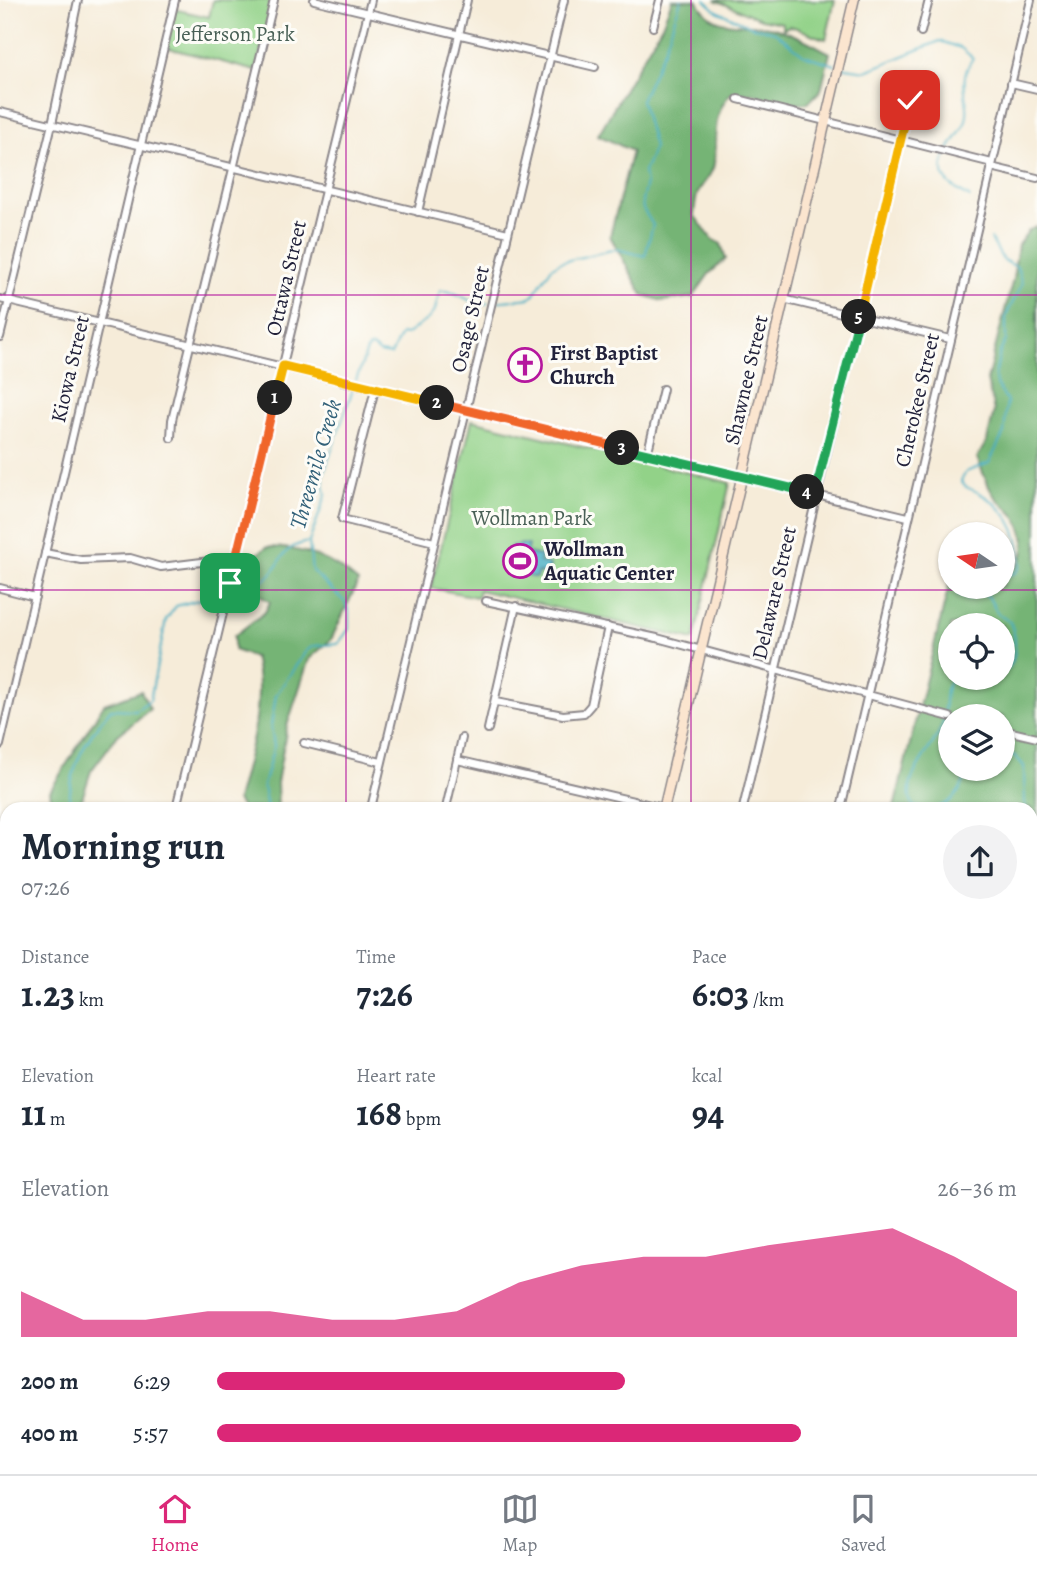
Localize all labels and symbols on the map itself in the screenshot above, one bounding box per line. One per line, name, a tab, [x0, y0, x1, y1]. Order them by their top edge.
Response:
park label: Jefferson Park	[175, 20, 295, 48]
pin	[880, 70, 940, 130]
street label: Ottawa Street	[259, 217, 313, 339]
street label: Osage Street	[444, 263, 496, 375]
pin: 5	[842, 300, 876, 334]
street label: Shawnee Street	[717, 312, 775, 448]
street label: Kiowa Street	[44, 313, 96, 425]
street label: Cherokee Street	[888, 330, 946, 470]
place label: First Baptist Church	[550, 339, 658, 391]
church icon: First Baptist Church	[506, 346, 544, 384]
pin: 1	[258, 380, 292, 416]
pin: 2	[420, 386, 454, 420]
water label: Threemile Creek	[282, 396, 349, 533]
pin: 3	[604, 430, 640, 466]
pin: 4	[790, 475, 824, 510]
park label: Wollman Park	[470, 504, 593, 532]
north arrow	[938, 522, 1015, 598]
street label: Delaware Street	[745, 524, 803, 662]
place label: Wollman Aquatic Center	[543, 535, 675, 587]
sports icon: Wollman Aquatic Center	[501, 542, 539, 580]
pin	[200, 553, 260, 613]

